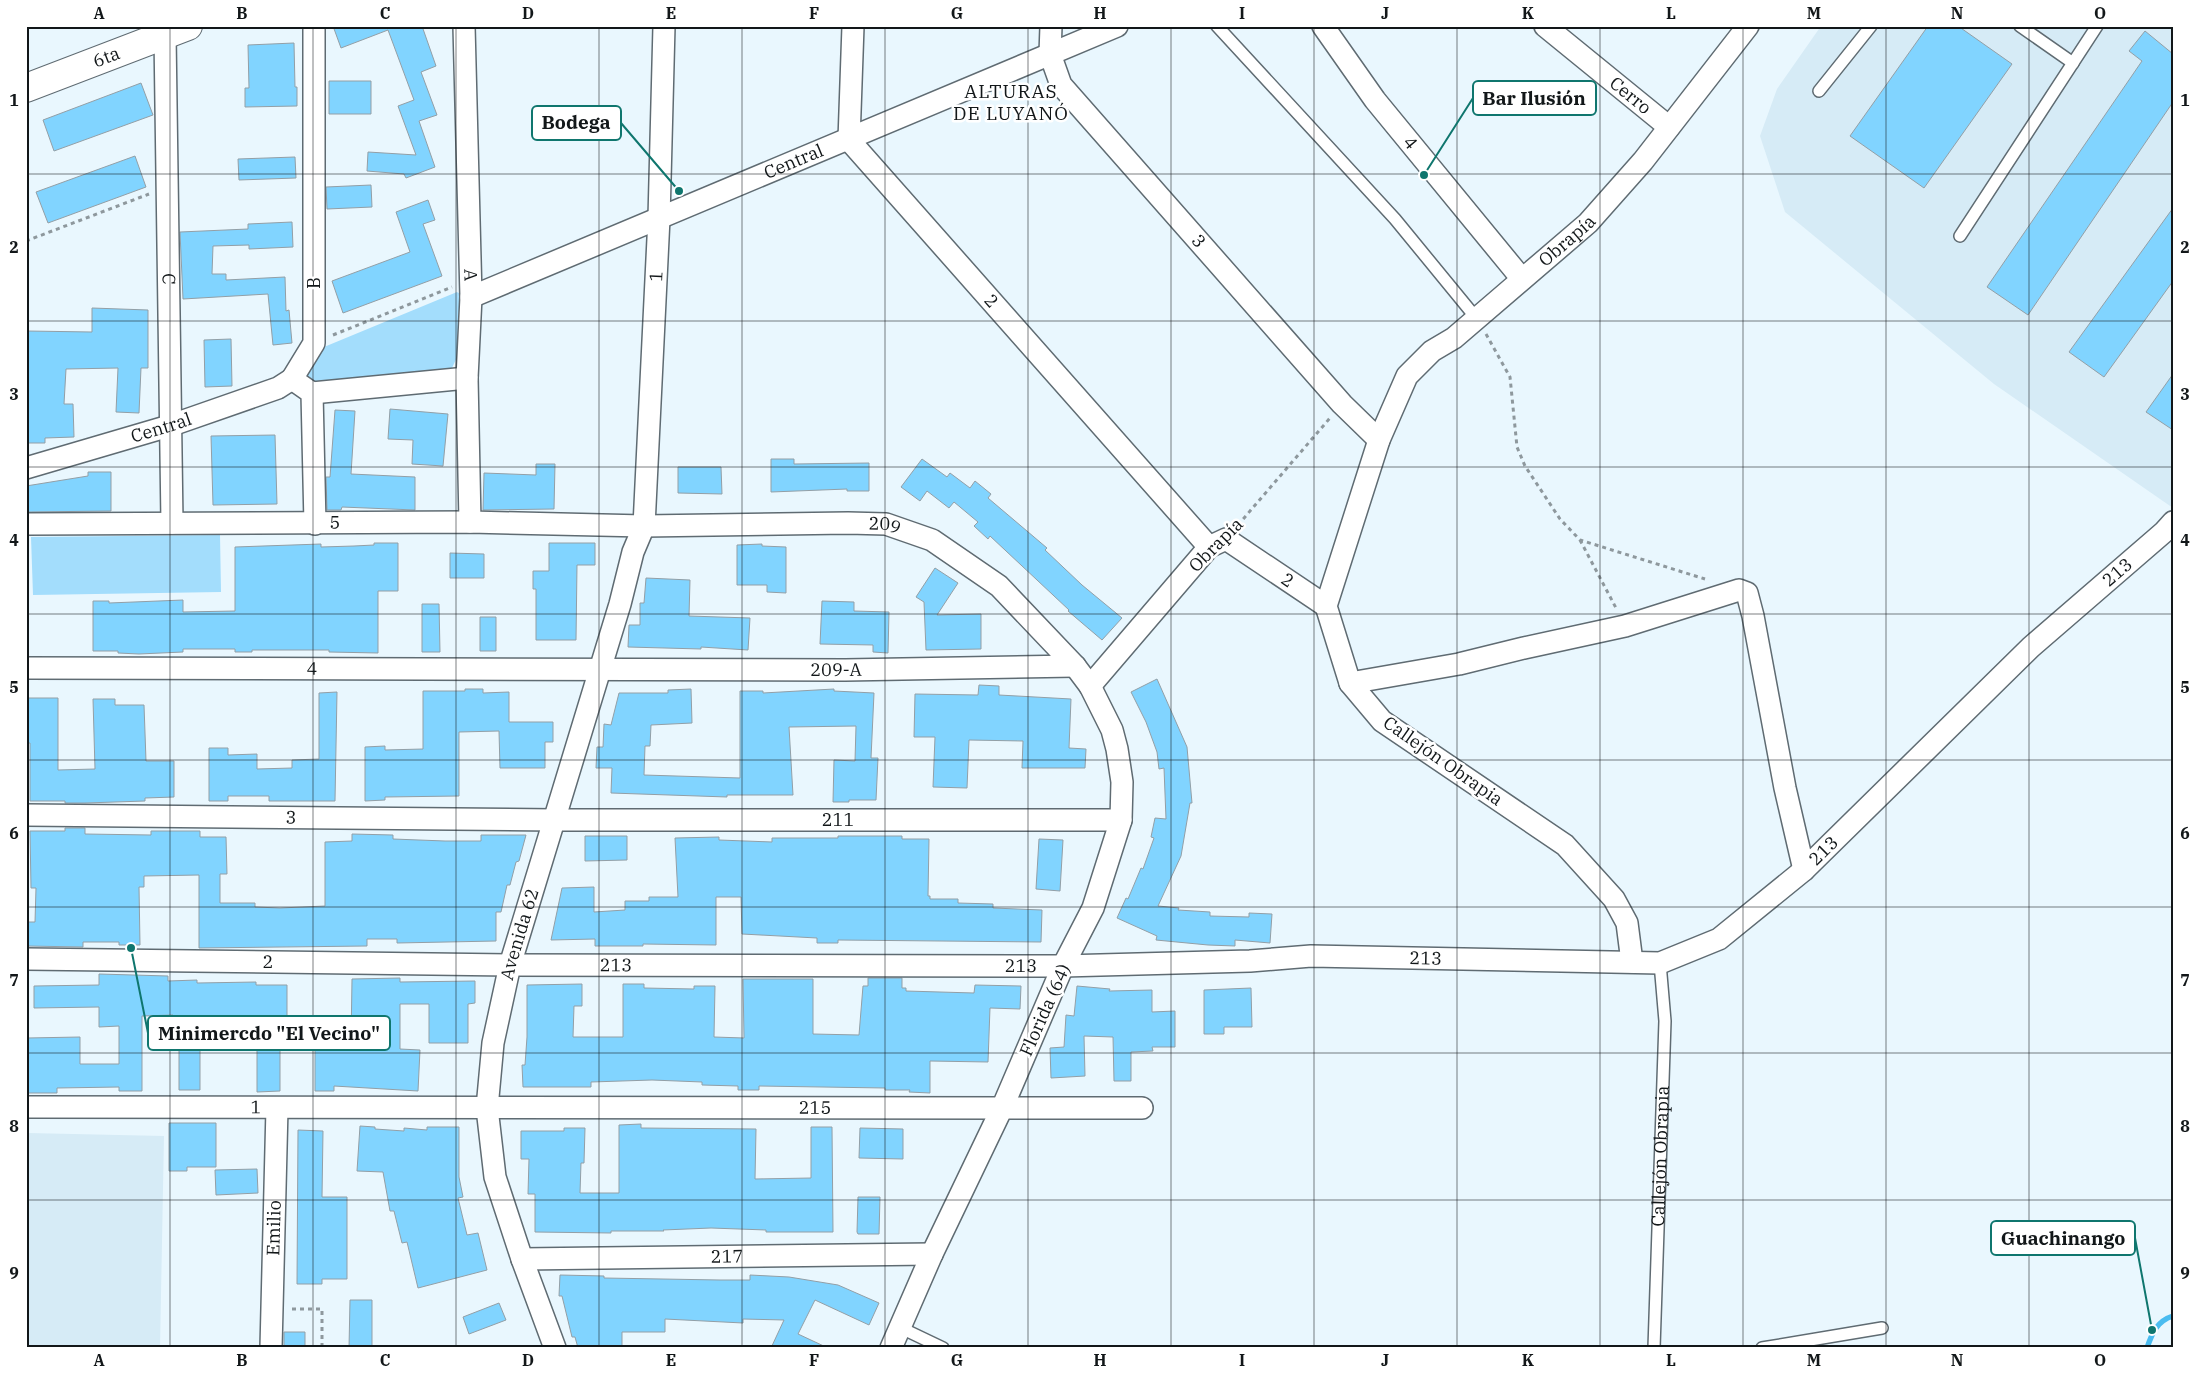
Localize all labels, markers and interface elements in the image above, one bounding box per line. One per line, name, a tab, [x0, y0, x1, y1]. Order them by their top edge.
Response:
text: A	[93, 3, 105, 23]
text: B	[236, 3, 248, 23]
text: C	[380, 3, 390, 23]
text: D	[522, 3, 534, 23]
text: E	[666, 3, 676, 23]
text: F	[809, 3, 819, 23]
text: G	[951, 3, 963, 23]
text: H	[1094, 3, 1107, 23]
text: I	[1239, 3, 1245, 23]
text: J	[1381, 3, 1389, 23]
text: K	[1522, 3, 1535, 23]
text: L	[1666, 3, 1676, 23]
text: M	[1807, 3, 1821, 23]
text: N	[1951, 3, 1963, 23]
text: O	[2094, 3, 2106, 23]
street label: 6ta	[89, 41, 123, 72]
street label: Cerro	[1605, 71, 1656, 119]
district label: ALTURAS DE LUYANÓ	[953, 79, 1069, 125]
callout: Bar Ilusión	[1473, 81, 1596, 115]
text: Bar Ilusión	[1482, 86, 1586, 110]
text: 1	[9, 90, 19, 110]
text: 1	[2180, 90, 2190, 110]
callout: Bodega	[532, 106, 621, 140]
text: Bodega	[541, 110, 611, 134]
street label: 4	[1398, 131, 1423, 154]
street label: Central	[760, 138, 827, 184]
street label: Obrapía	[1533, 210, 1601, 271]
street label: 3	[1187, 229, 1211, 252]
text: 2	[9, 237, 19, 257]
text: 2	[2180, 237, 2190, 257]
street label: A	[459, 268, 483, 282]
street label: 1	[644, 270, 667, 282]
street label: C	[157, 273, 181, 285]
street label: B	[302, 277, 325, 289]
street label: 2	[980, 289, 1004, 312]
text: 3	[9, 384, 19, 404]
text: 3	[2180, 384, 2190, 404]
street label: Central	[128, 407, 194, 448]
street label: 5	[330, 511, 340, 534]
street label: 209	[868, 512, 904, 539]
street label: Obrapía	[1183, 512, 1248, 577]
text: 4	[9, 530, 19, 550]
text: 4	[2180, 530, 2190, 550]
street label: 213	[2097, 553, 2137, 591]
street label: 2	[1277, 567, 1299, 592]
street label: 4	[307, 657, 317, 680]
street label: 209-A	[810, 658, 863, 681]
text: 5	[9, 677, 19, 697]
text: 5	[2180, 677, 2190, 697]
street label: Callejón Obrapia	[1379, 711, 1508, 811]
street label: 3	[285, 805, 297, 829]
street label: 211	[822, 808, 854, 831]
text: 6	[9, 823, 19, 843]
text: 6	[2180, 823, 2190, 843]
street label: 213	[1804, 831, 1843, 870]
street label: Avenida 62	[495, 885, 544, 982]
street label: 213	[1409, 946, 1442, 970]
street label: 2	[262, 950, 274, 973]
street label: 213	[600, 953, 632, 976]
street label: 213	[1005, 954, 1037, 977]
street label: Florida (64)	[1014, 960, 1075, 1060]
text: 7	[9, 970, 19, 990]
text: 7	[2180, 970, 2190, 990]
callout: Minimercdo "El Vecino"	[148, 1016, 390, 1050]
text: Minimercdo "El Vecino"	[158, 1021, 380, 1045]
street label: Callejón Obrapia	[1646, 1085, 1674, 1227]
street label: 1	[251, 1095, 261, 1118]
street label: 215	[799, 1096, 831, 1119]
text: 8	[9, 1116, 19, 1136]
text: 8	[2180, 1116, 2190, 1136]
street label: Emilio	[261, 1200, 286, 1256]
callout: Guachinango	[1991, 1221, 2135, 1255]
text: Guachinango	[2001, 1226, 2125, 1250]
street label: 217	[711, 1244, 743, 1268]
text: 9	[9, 1263, 19, 1283]
text: 9	[2180, 1263, 2190, 1283]
text: A	[93, 1350, 105, 1370]
text: B	[236, 1350, 248, 1370]
text: C	[380, 1350, 390, 1370]
text: D	[522, 1350, 534, 1370]
text: E	[666, 1350, 676, 1370]
text: F	[809, 1350, 819, 1370]
text: G	[951, 1350, 963, 1370]
text: H	[1094, 1350, 1107, 1370]
text: I	[1239, 1350, 1245, 1370]
text: J	[1381, 1350, 1389, 1370]
text: K	[1522, 1350, 1535, 1370]
text: L	[1666, 1350, 1676, 1370]
text: M	[1807, 1350, 1821, 1370]
text: N	[1951, 1350, 1963, 1370]
text: O	[2094, 1350, 2106, 1370]

